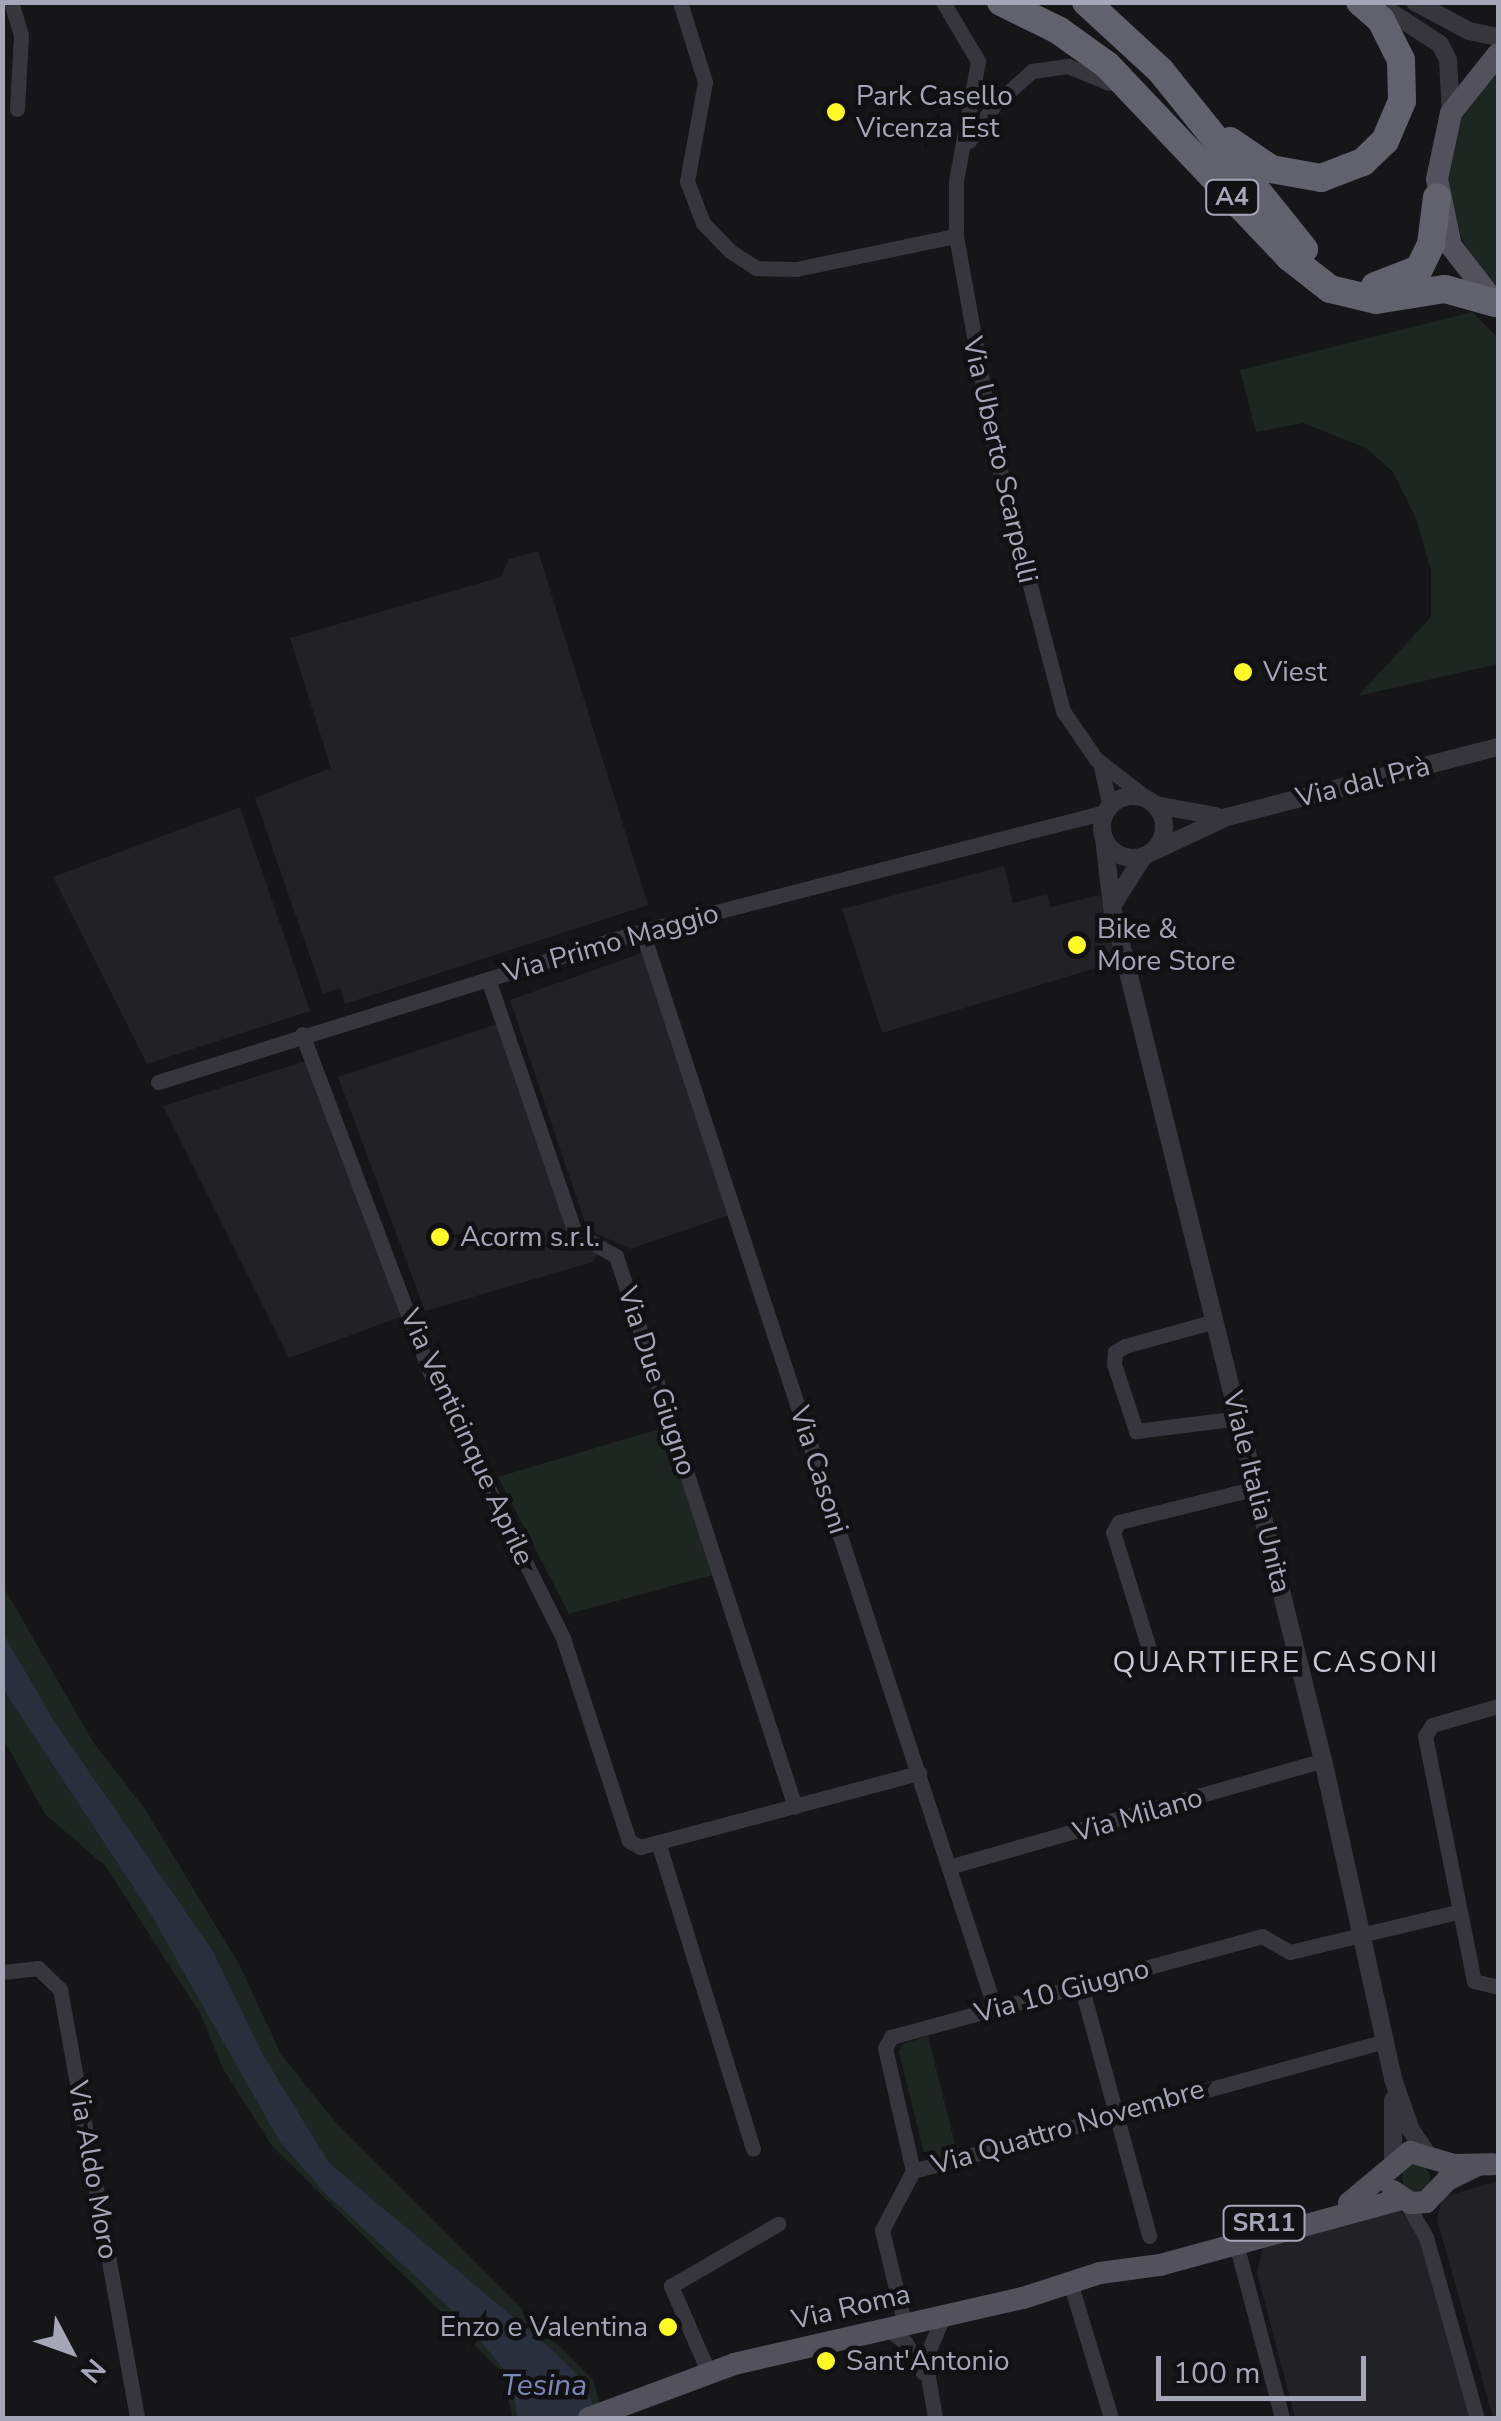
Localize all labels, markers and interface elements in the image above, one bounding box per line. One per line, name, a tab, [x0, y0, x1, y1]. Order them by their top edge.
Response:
place label: Park Casello Vicenza Est	[856, 79, 1013, 145]
marker: Park Casello Vicenza Est	[825, 101, 847, 123]
road number: A4	[1204, 177, 1260, 217]
street label: Via Uberto Scarpelli	[955, 334, 1045, 586]
place label: Viest	[1263, 655, 1327, 689]
marker: Viest	[1232, 661, 1254, 683]
street label: Via dal Prà	[1293, 749, 1433, 815]
street label: Via Primo Maggio	[500, 896, 722, 990]
place label: Bike & More Store	[1097, 912, 1236, 978]
marker: Bike & More Store	[1066, 934, 1088, 956]
place label: Acorm s.r.l.	[460, 1220, 600, 1254]
marker: Acorm s.r.l.	[429, 1226, 451, 1248]
street label: Via Due Giugno	[611, 1282, 703, 1480]
street label: Via Venticinque Aprile	[393, 1304, 541, 1570]
street label: Viale Italia Unita	[1216, 1388, 1298, 1596]
street label: Via Casoni	[783, 1402, 855, 1538]
district label: QUARTIERE CASONI	[1112, 1645, 1440, 1681]
street label: Via Milano	[1070, 1781, 1206, 1849]
street label: Via 10 Giugno	[971, 1952, 1153, 2030]
street label: Via Quattro Novembre	[928, 2072, 1208, 2182]
street label: Via Aldo Moro	[61, 2078, 125, 2262]
road number: SR11	[1222, 2203, 1306, 2243]
street label: Via Roma	[788, 2277, 914, 2337]
north arrow	[20, 2301, 120, 2401]
place label: Enzo e Valentina	[440, 2310, 648, 2344]
marker: Enzo e Valentina	[657, 2316, 679, 2338]
scale bar	[1161, 2336, 1371, 2398]
place label: Sant'Antonio	[846, 2344, 1009, 2378]
text: N	[71, 2350, 114, 2391]
marker: Sant'Antonio	[815, 2350, 837, 2372]
text: 100 m	[1173, 2353, 1260, 2394]
water label: Tesina	[501, 2368, 587, 2404]

